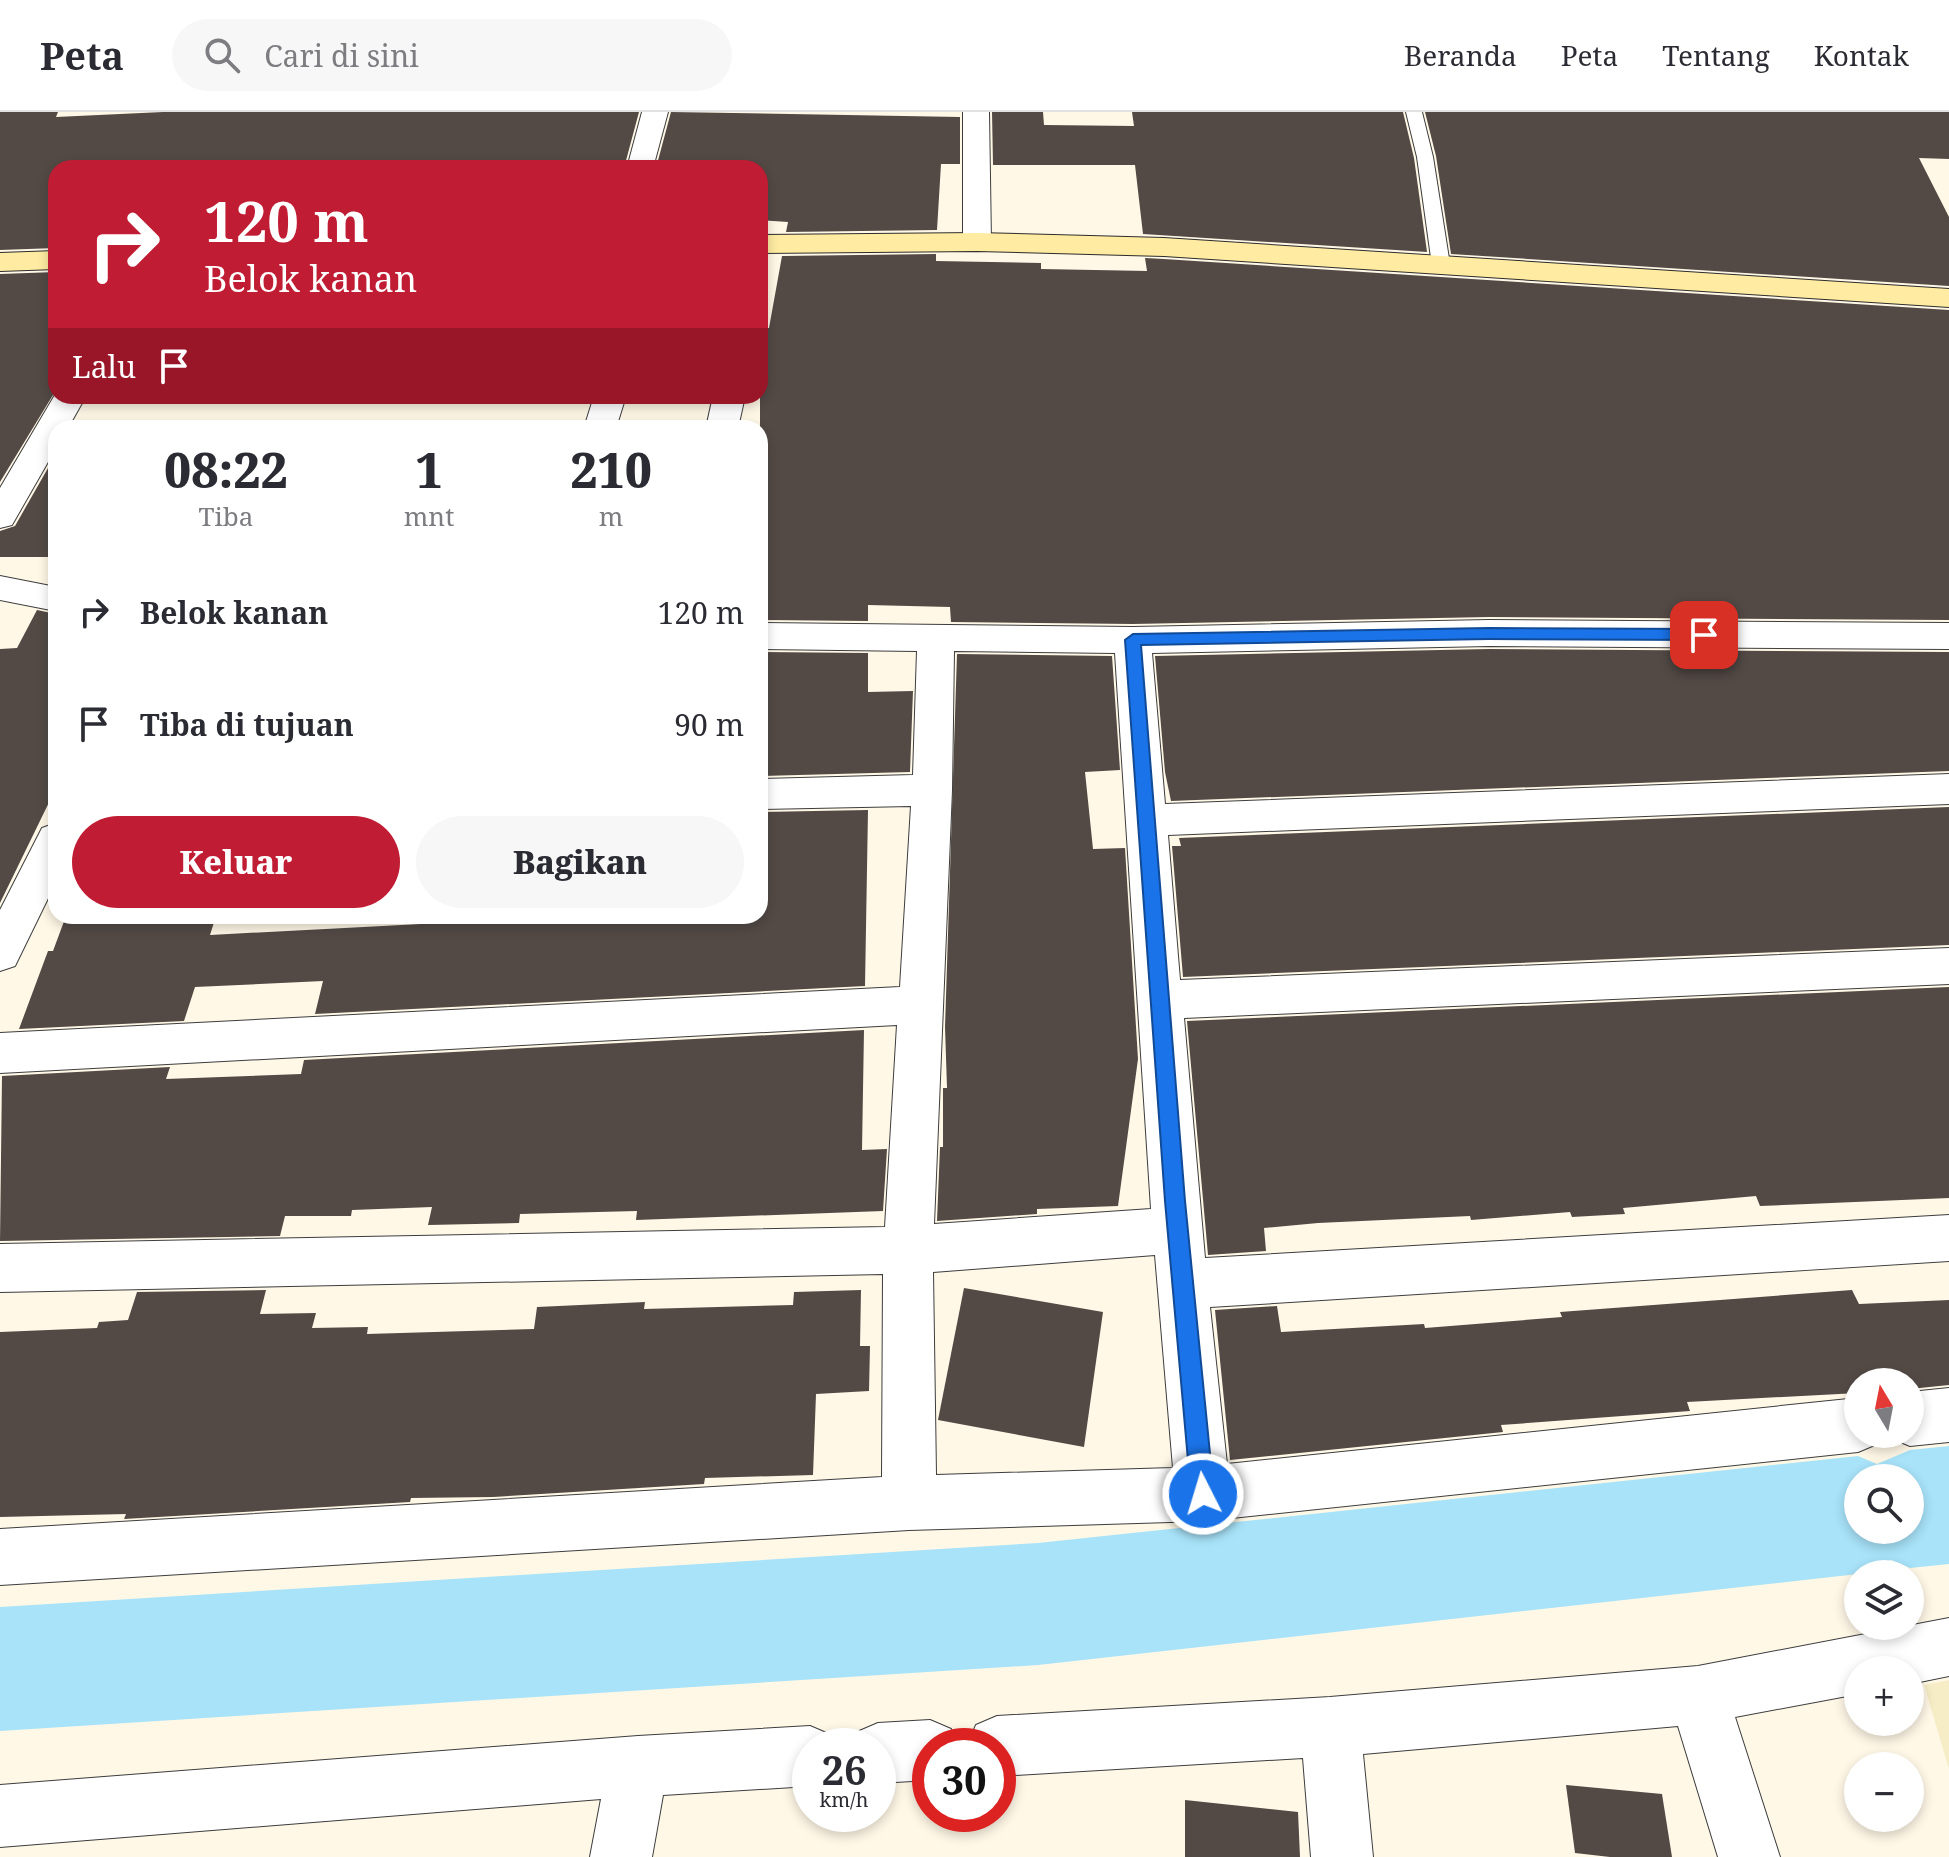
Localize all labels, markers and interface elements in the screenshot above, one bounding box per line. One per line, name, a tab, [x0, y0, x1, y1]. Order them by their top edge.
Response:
search box	[172, 19, 732, 91]
text: Peta	[40, 29, 124, 81]
icon: search	[200, 33, 244, 77]
text: Cari di sini	[264, 35, 419, 76]
text: Beranda	[1404, 36, 1517, 74]
text: Peta	[1561, 36, 1618, 74]
text: Tentang	[1662, 36, 1770, 74]
text: Kontak	[1814, 36, 1909, 74]
text: 120 m	[204, 182, 369, 258]
icon: right	[72, 192, 176, 296]
text: Belok kanan	[204, 254, 417, 303]
icon: arrive	[152, 344, 196, 388]
text: Lalu	[72, 346, 136, 387]
text: 08:22	[164, 437, 288, 502]
text: 1	[415, 437, 443, 502]
text: 210	[570, 437, 652, 502]
text: Tiba	[198, 498, 253, 534]
text: mnt	[404, 498, 454, 534]
text: m	[599, 498, 623, 534]
icon: right	[72, 590, 116, 634]
text: Belok kanan	[140, 592, 328, 633]
text: 120 m	[658, 592, 744, 633]
pin	[1670, 601, 1738, 669]
icon: arrive	[1682, 613, 1726, 657]
icon: arrive	[72, 702, 116, 746]
text: Tiba di tujuan	[140, 704, 354, 745]
text: 90 m	[674, 704, 744, 745]
button: Keluar	[72, 816, 400, 908]
button: Bagikan	[416, 816, 744, 908]
north arrow	[1844, 1368, 1924, 1448]
map controls	[1844, 1368, 1924, 1832]
position arrow	[1161, 1452, 1245, 1536]
button: search	[1844, 1464, 1924, 1544]
button: layers	[1844, 1560, 1924, 1640]
button: +	[1844, 1656, 1924, 1736]
speed limit sign: 30	[912, 1728, 1016, 1832]
text: 26	[821, 1742, 867, 1797]
button: −	[1844, 1752, 1924, 1832]
text: km/h	[819, 1786, 869, 1813]

